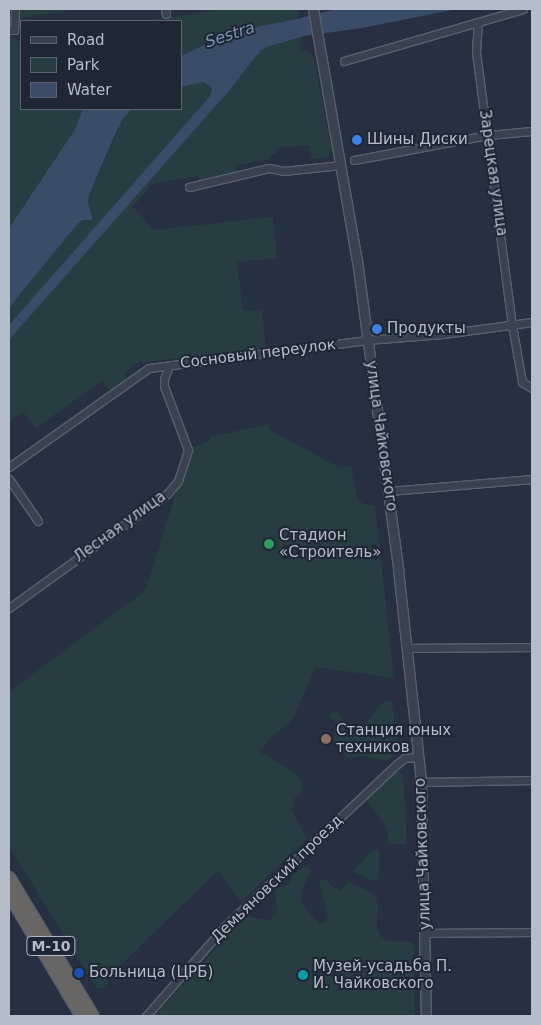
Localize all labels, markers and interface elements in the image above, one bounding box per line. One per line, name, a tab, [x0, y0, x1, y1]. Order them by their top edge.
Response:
water label: Sestra	[203, 18, 257, 52]
legend	[20, 20, 182, 110]
text: Road	[67, 31, 105, 49]
text: Park	[67, 56, 99, 74]
text: Water	[67, 81, 111, 99]
street label: Зарецкая улица	[475, 109, 511, 237]
place label: Шины Диски	[367, 131, 468, 149]
marker: Шины Диски	[351, 134, 363, 146]
place label: Продукты	[387, 320, 466, 338]
marker: Продукты	[371, 323, 383, 335]
street label: Сосновый переулок	[179, 336, 337, 372]
street label: улица Чайковского	[361, 359, 401, 513]
street label: Лесная улица	[71, 488, 169, 566]
place label: Стадион «Строитель»	[279, 526, 381, 561]
marker: Стадион «Строитель»	[263, 538, 275, 550]
place label: Станция юных техников	[336, 721, 451, 756]
marker: Станция юных техников	[320, 733, 332, 745]
street label: улица Чайковского	[411, 778, 435, 930]
street label: Демьяновский проезд	[208, 812, 346, 946]
road number: М-10	[26, 934, 76, 958]
place label: Музей-усадьба П. И. Чайковского	[313, 957, 452, 992]
place label: Больница (ЦРБ)	[89, 964, 213, 982]
marker: Больница (ЦРБ)	[73, 967, 85, 979]
marker: Музей-усадьба П. И. Чайковского	[297, 969, 309, 981]

